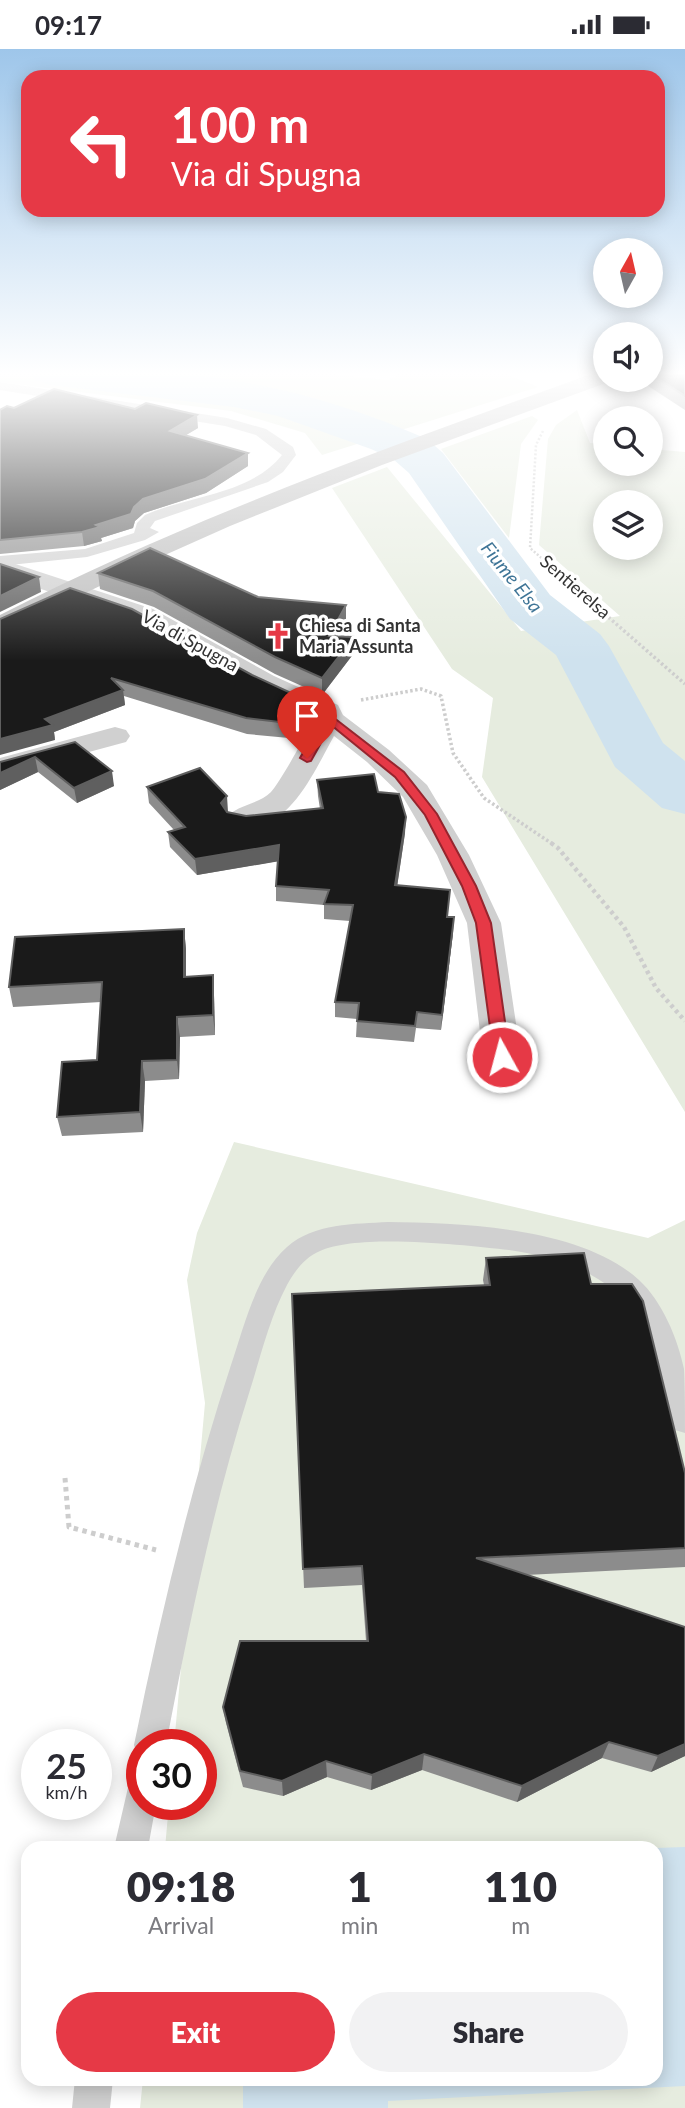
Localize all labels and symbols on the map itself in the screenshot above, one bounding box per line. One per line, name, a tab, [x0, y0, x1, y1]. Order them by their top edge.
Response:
north arrow	[593, 238, 663, 308]
water label: Fiume Elsa	[477, 537, 548, 617]
street label: Sentierelsa	[536, 550, 615, 623]
street label: Via di Spugna	[138, 605, 243, 676]
place label: Chiesa di Santa Maria Assunta	[299, 614, 421, 657]
church icon: Chiesa di Santa Maria Assunta	[263, 621, 293, 651]
pin	[277, 686, 337, 758]
position arrow	[465, 1020, 539, 1094]
speed limit sign: 30	[126, 1729, 217, 1820]

